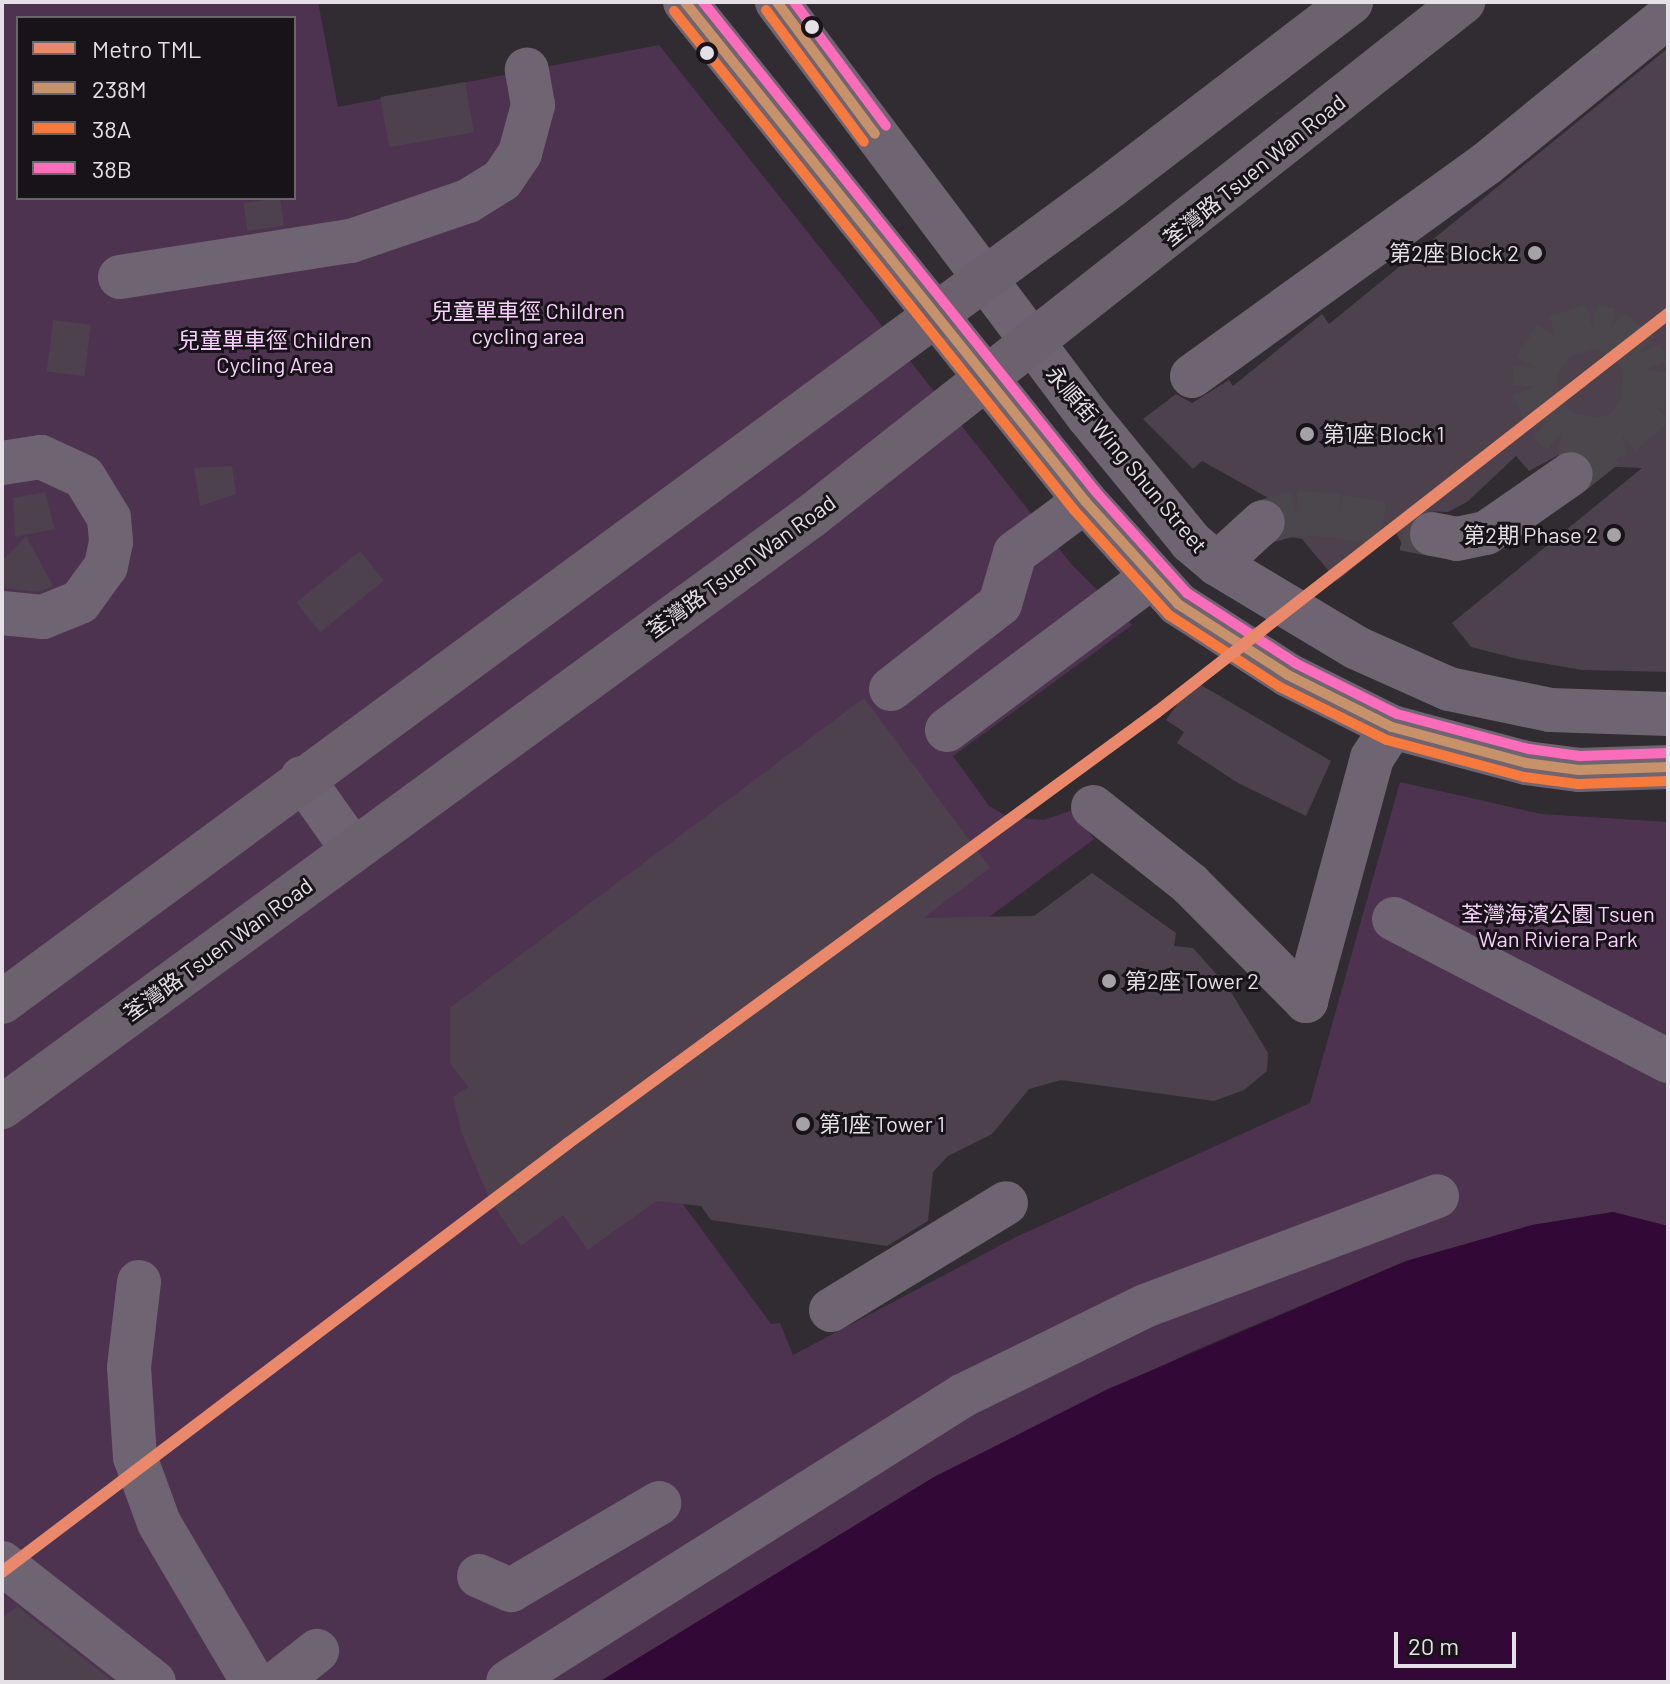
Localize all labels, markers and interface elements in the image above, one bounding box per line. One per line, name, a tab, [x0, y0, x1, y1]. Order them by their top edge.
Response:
legend	[16, 16, 296, 200]
unlabelled marker	[804, 19, 820, 35]
text: Metro TML	[92, 34, 201, 63]
unlabelled marker	[699, 45, 715, 61]
text: 238M	[92, 74, 147, 103]
street label: 荃灣路 Tsuen Wan Road	[1158, 88, 1350, 252]
text: 38A	[92, 114, 131, 143]
text: 38B	[92, 154, 132, 183]
place label: 第2座 Block 2	[1389, 240, 1519, 266]
marker: 第2座 Block 2	[1526, 244, 1544, 262]
park label: 兒童單車徑 Children cycling area	[431, 297, 625, 348]
park label: 兒童單車徑 Children Cycling Area	[178, 326, 372, 378]
street label: 永順街 Wing Shun Street	[1041, 360, 1213, 558]
place label: 第1座 Block 1	[1323, 421, 1445, 447]
marker: 第1座 Block 1	[1298, 425, 1316, 443]
street label: 荃灣路 Tsuen Wan Road	[642, 489, 840, 643]
place label: 第2期 Phase 2	[1463, 522, 1598, 548]
marker: 第2期 Phase 2	[1605, 526, 1623, 544]
street label: 荃灣路 Tsuen Wan Road	[119, 872, 317, 1026]
park label: 荃灣海濱公園 Tsuen Wan Riviera Park	[1461, 900, 1655, 952]
place label: 第2座 Tower 2	[1125, 968, 1259, 994]
marker: 第2座 Tower 2	[1100, 972, 1118, 990]
place label: 第1座 Tower 1	[819, 1111, 945, 1137]
marker: 第1座 Tower 1	[794, 1115, 812, 1133]
scale bar	[1398, 1616, 1520, 1666]
text: 20 m	[1408, 1631, 1459, 1660]

